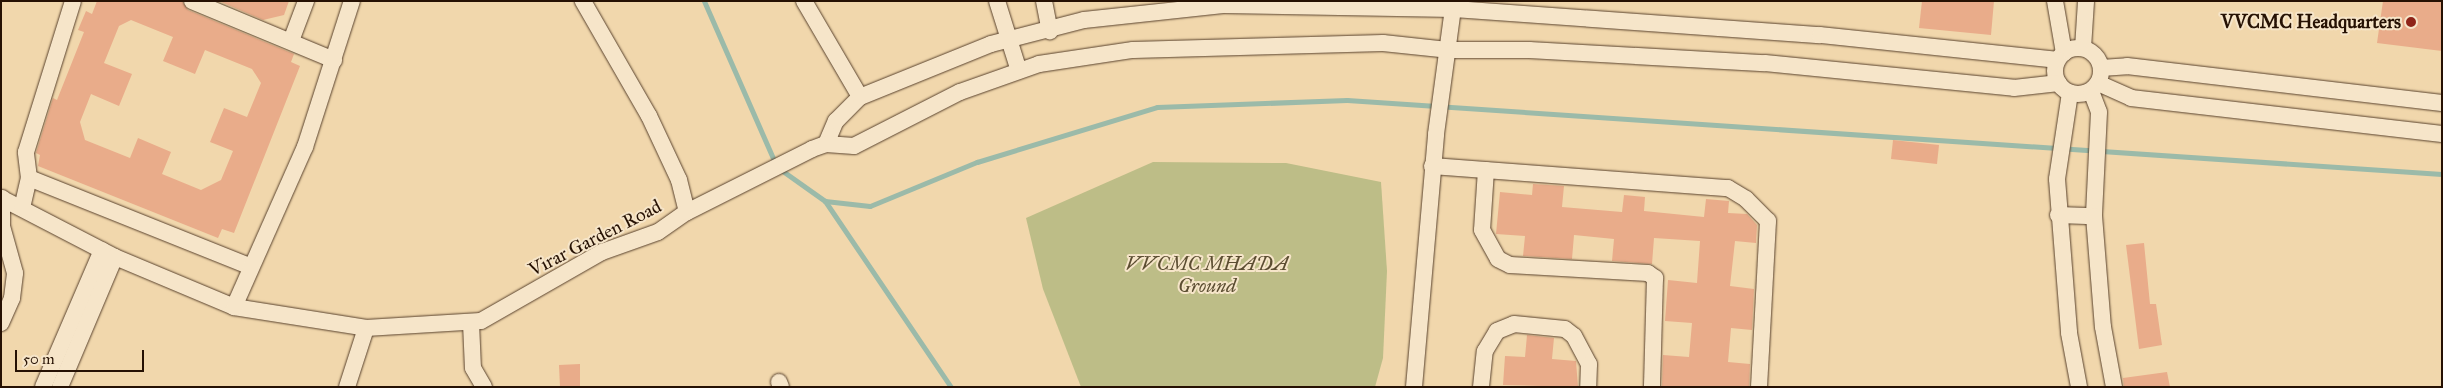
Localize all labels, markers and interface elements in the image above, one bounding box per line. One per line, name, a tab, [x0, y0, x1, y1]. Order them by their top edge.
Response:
place label: VVCMC Headquarters	[2221, 11, 2401, 33]
marker: VVCMC Headquarters	[2405, 16, 2417, 28]
street label: Virar Garden Road	[525, 195, 665, 281]
park label: VVCMC MHADA Ground	[1125, 253, 1289, 297]
scale bar	[18, 340, 146, 372]
text: 50 m	[23, 350, 55, 368]

